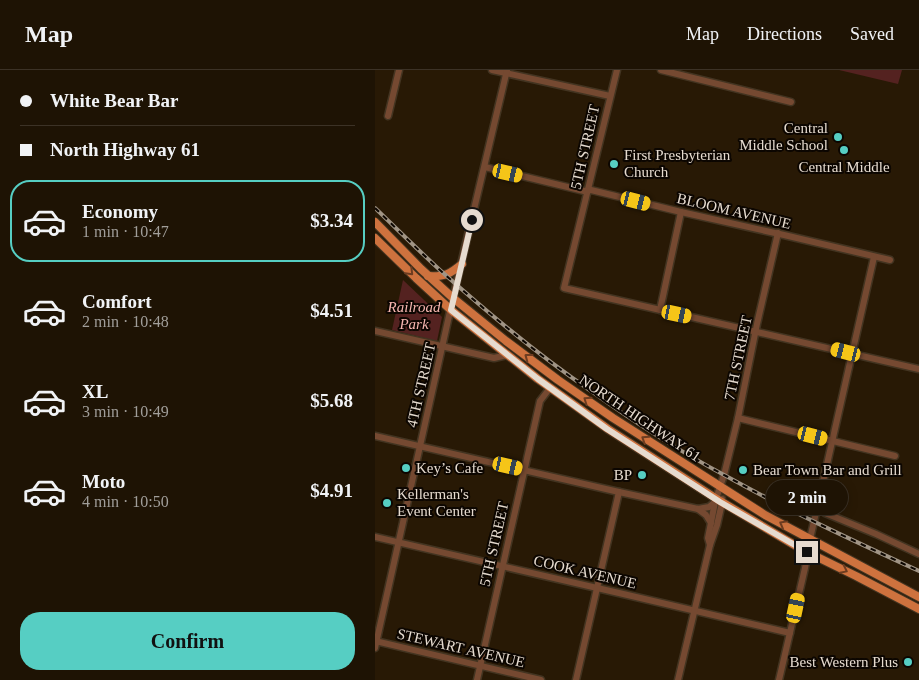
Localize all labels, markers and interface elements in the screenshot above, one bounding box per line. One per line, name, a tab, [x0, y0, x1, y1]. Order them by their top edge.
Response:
text: Map	[25, 21, 73, 47]
text: Map	[686, 24, 719, 44]
text: Directions	[747, 24, 822, 44]
text: Saved	[850, 24, 894, 44]
text: White Bear Bar	[50, 90, 178, 111]
street label: 5TH STREET	[568, 103, 602, 191]
place label: Central Middle School	[739, 120, 828, 153]
marker: Central Middle School	[832, 131, 844, 143]
text: North Highway 61	[50, 139, 200, 160]
marker: Central Middle	[838, 144, 850, 156]
place label: First Presbyterian Church	[624, 147, 731, 180]
marker: First Presbyterian Church	[608, 158, 620, 170]
place label: Central Middle	[798, 159, 890, 175]
car	[491, 162, 524, 184]
car	[619, 190, 652, 212]
street label: BLOOM AVENUE	[675, 190, 793, 232]
icon: car	[22, 199, 67, 244]
text: Economy	[82, 201, 158, 222]
route start	[461, 209, 483, 231]
text: $3.34	[310, 210, 353, 231]
text: 1 min · 10:47	[82, 223, 169, 240]
one-way arrow	[404, 266, 413, 275]
icon: car	[22, 289, 67, 334]
text: Comfort	[82, 291, 152, 312]
park label: Railroad Park	[387, 299, 441, 332]
text: $4.51	[310, 300, 353, 321]
car	[660, 304, 693, 324]
text: 2 min · 10:48	[82, 313, 169, 330]
street label: 7TH STREET	[721, 314, 755, 402]
street label: 4TH STREET	[404, 341, 438, 429]
car	[829, 341, 862, 363]
one-way arrow	[524, 354, 534, 363]
street label: NORTH HIGHWAY 61	[576, 371, 704, 465]
icon: car	[22, 379, 67, 424]
text: XL	[82, 381, 108, 402]
text: $5.68	[310, 390, 353, 411]
one-way arrow	[583, 397, 593, 406]
text: 3 min · 10:49	[82, 403, 169, 420]
car	[796, 425, 829, 447]
one-way arrow	[641, 436, 651, 445]
car	[491, 455, 524, 477]
place label: Key’s Cafe	[416, 460, 483, 476]
marker: Key’s Cafe	[400, 462, 412, 474]
place label: Bear Town Bar and Grill	[753, 462, 902, 478]
marker: Bear Town Bar and Grill	[737, 464, 749, 476]
place label: BP	[614, 467, 632, 483]
icon: car	[22, 469, 67, 514]
marker: BP	[636, 469, 648, 481]
text: Moto	[82, 471, 125, 492]
text: $4.91	[310, 480, 353, 501]
callout: 2 min	[766, 480, 848, 514]
place label: Kellerman's Event Center	[397, 486, 476, 519]
text: 2 min	[788, 489, 826, 506]
text: 4 min · 10:50	[82, 493, 169, 510]
marker: Kellerman's Event Center	[381, 497, 393, 509]
street label: 5TH STREET	[477, 500, 511, 588]
one-way arrow	[780, 521, 789, 531]
route end	[796, 541, 818, 563]
street label: COOK AVENUE	[532, 552, 638, 592]
one-way arrow	[839, 564, 848, 574]
car	[785, 592, 806, 624]
button: Confirm	[20, 612, 355, 670]
street label: STEWART AVENUE	[396, 626, 526, 670]
place label: Best Western Plus	[789, 654, 898, 670]
marker: Best Western Plus	[902, 656, 914, 668]

